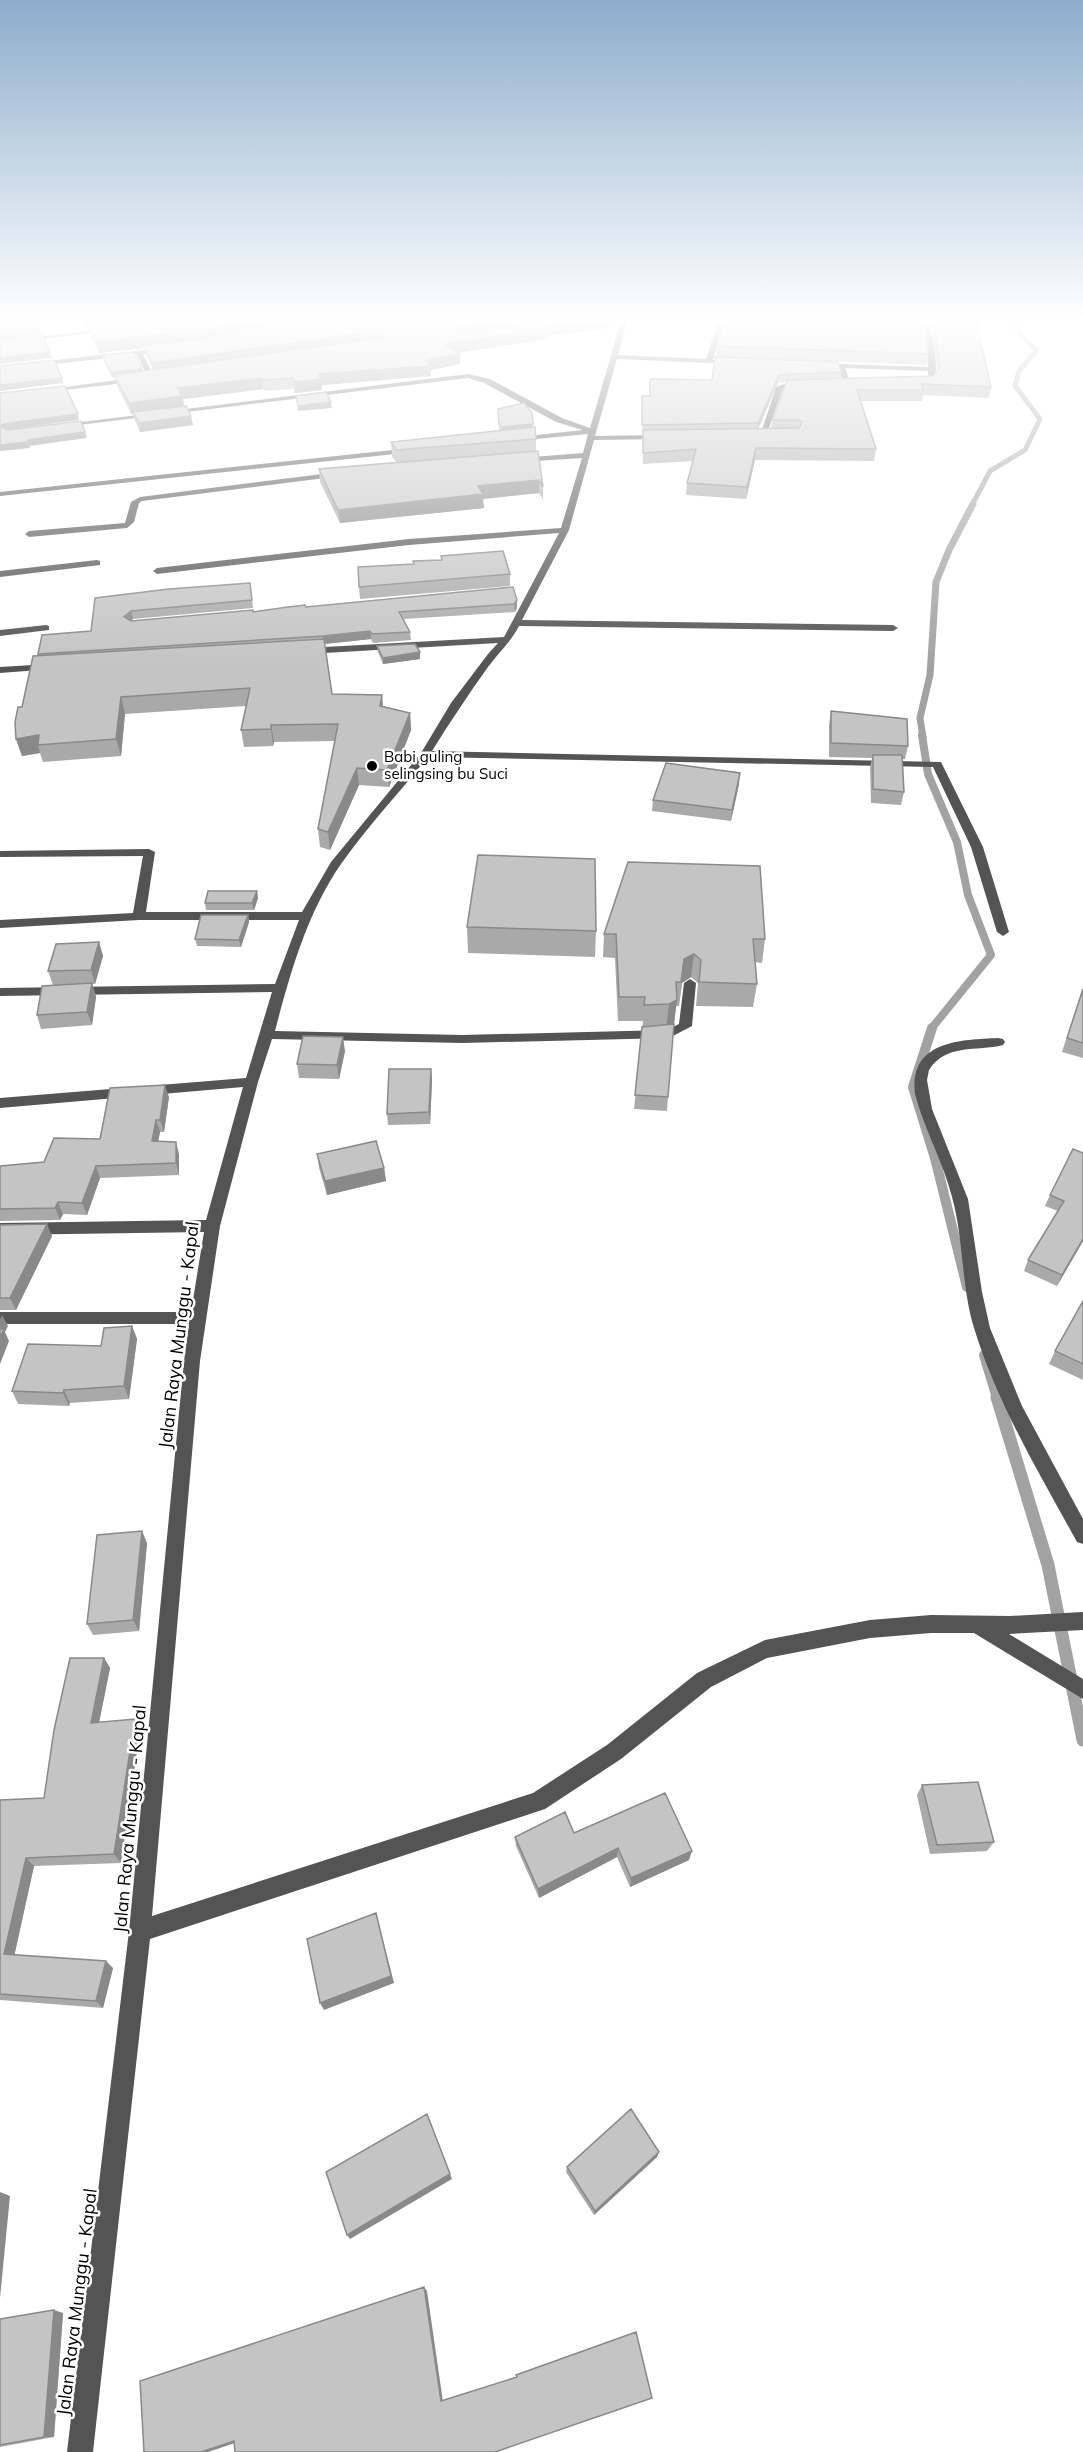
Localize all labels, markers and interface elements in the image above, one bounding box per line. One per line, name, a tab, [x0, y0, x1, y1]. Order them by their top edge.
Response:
place label: Babi guling selingsing bu Suci	[384, 747, 508, 783]
marker: Babi guling selingsing bu Suci	[365, 759, 379, 773]
street label: Jalan Raya Munggu - Kapal	[153, 1220, 204, 1450]
street label: Jalan Raya Munggu - Kapal	[108, 1704, 151, 1934]
street label: Jalan Raya Munggu - Kapal	[51, 2187, 102, 2417]

